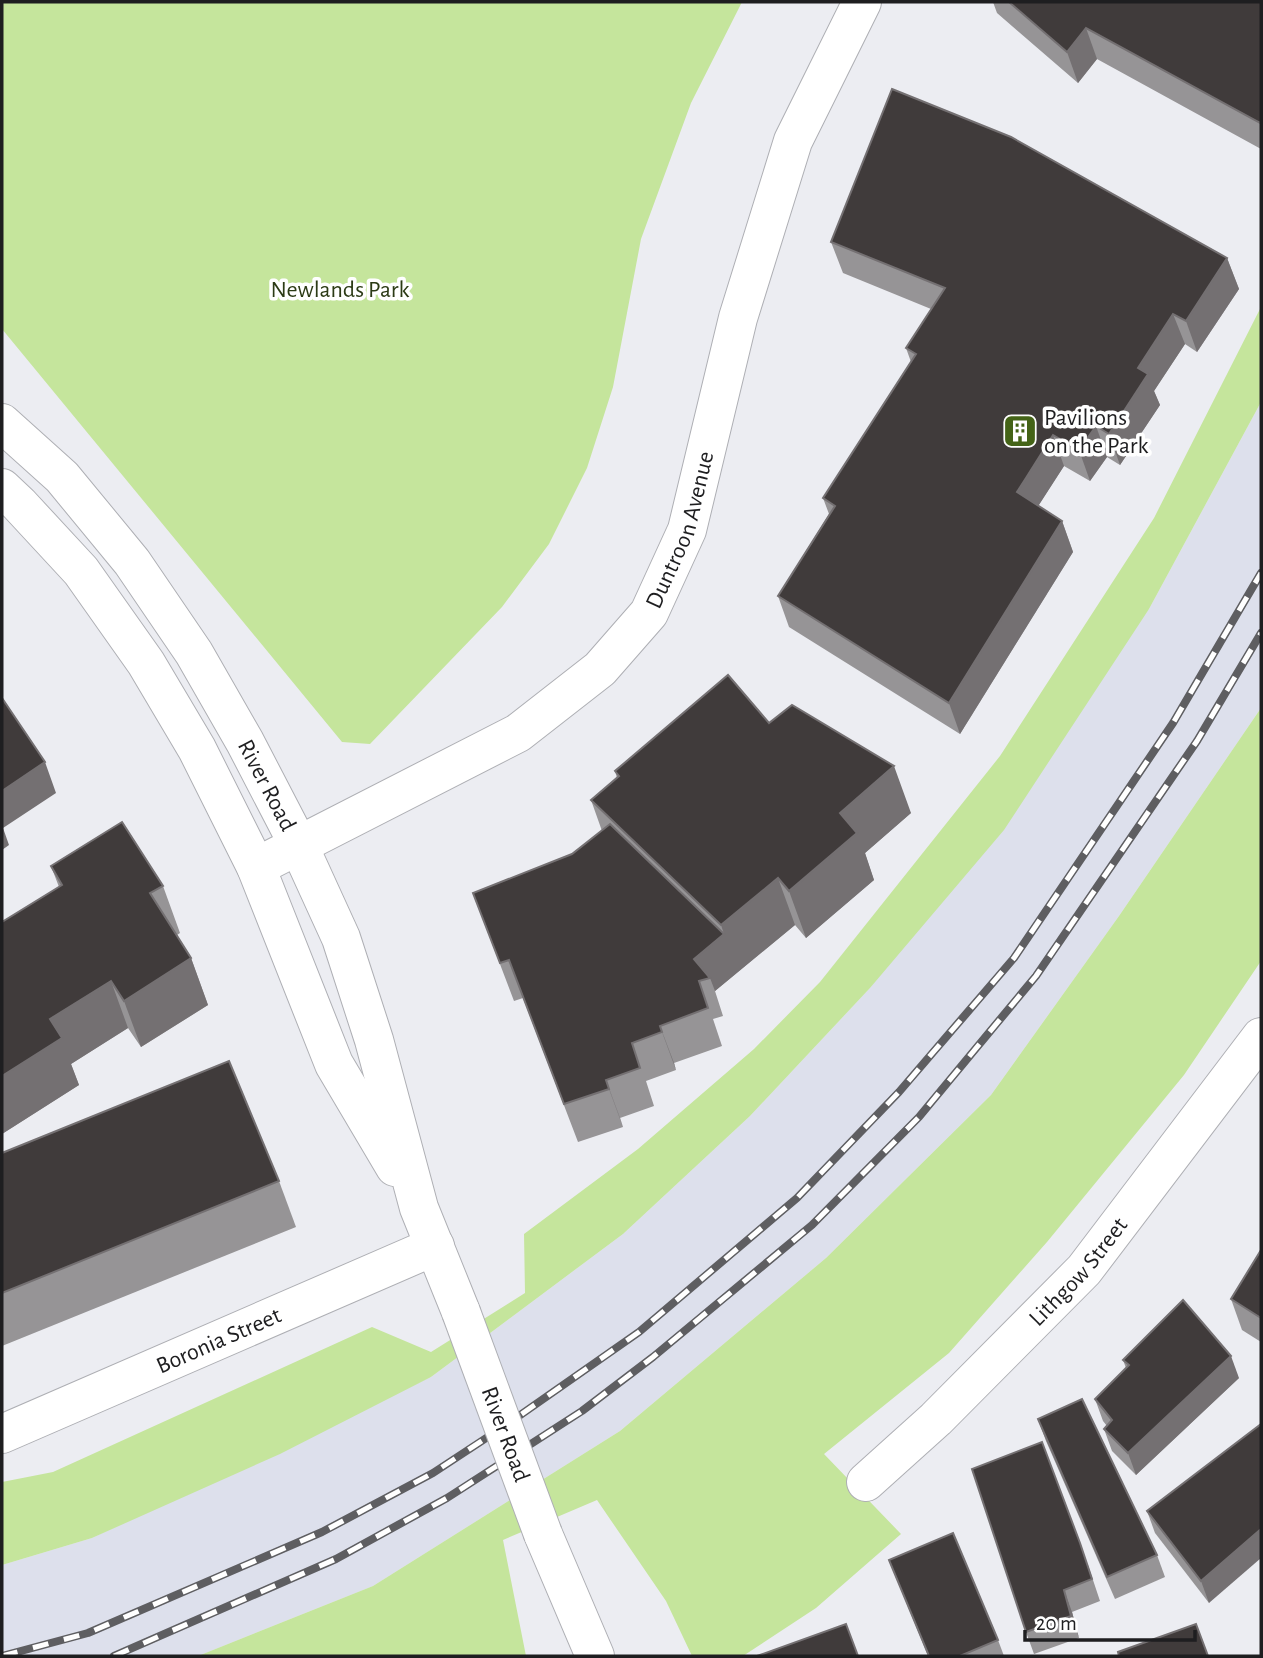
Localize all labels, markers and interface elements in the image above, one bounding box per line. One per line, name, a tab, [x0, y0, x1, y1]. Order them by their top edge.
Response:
park label: Newlands Park	[270, 278, 410, 302]
place label: Pavilions on the Park	[1044, 406, 1149, 458]
building icon: Pavilions on the Park	[1001, 412, 1039, 450]
street label: Duntroon Avenue	[642, 449, 718, 612]
street label: River Road	[233, 736, 300, 835]
street label: Lithgow Street	[1025, 1213, 1132, 1331]
street label: Boronia Street	[153, 1303, 285, 1378]
street label: River Road	[477, 1383, 534, 1485]
scale bar	[1025, 1598, 1195, 1642]
text: 20 m	[1036, 1613, 1077, 1634]

